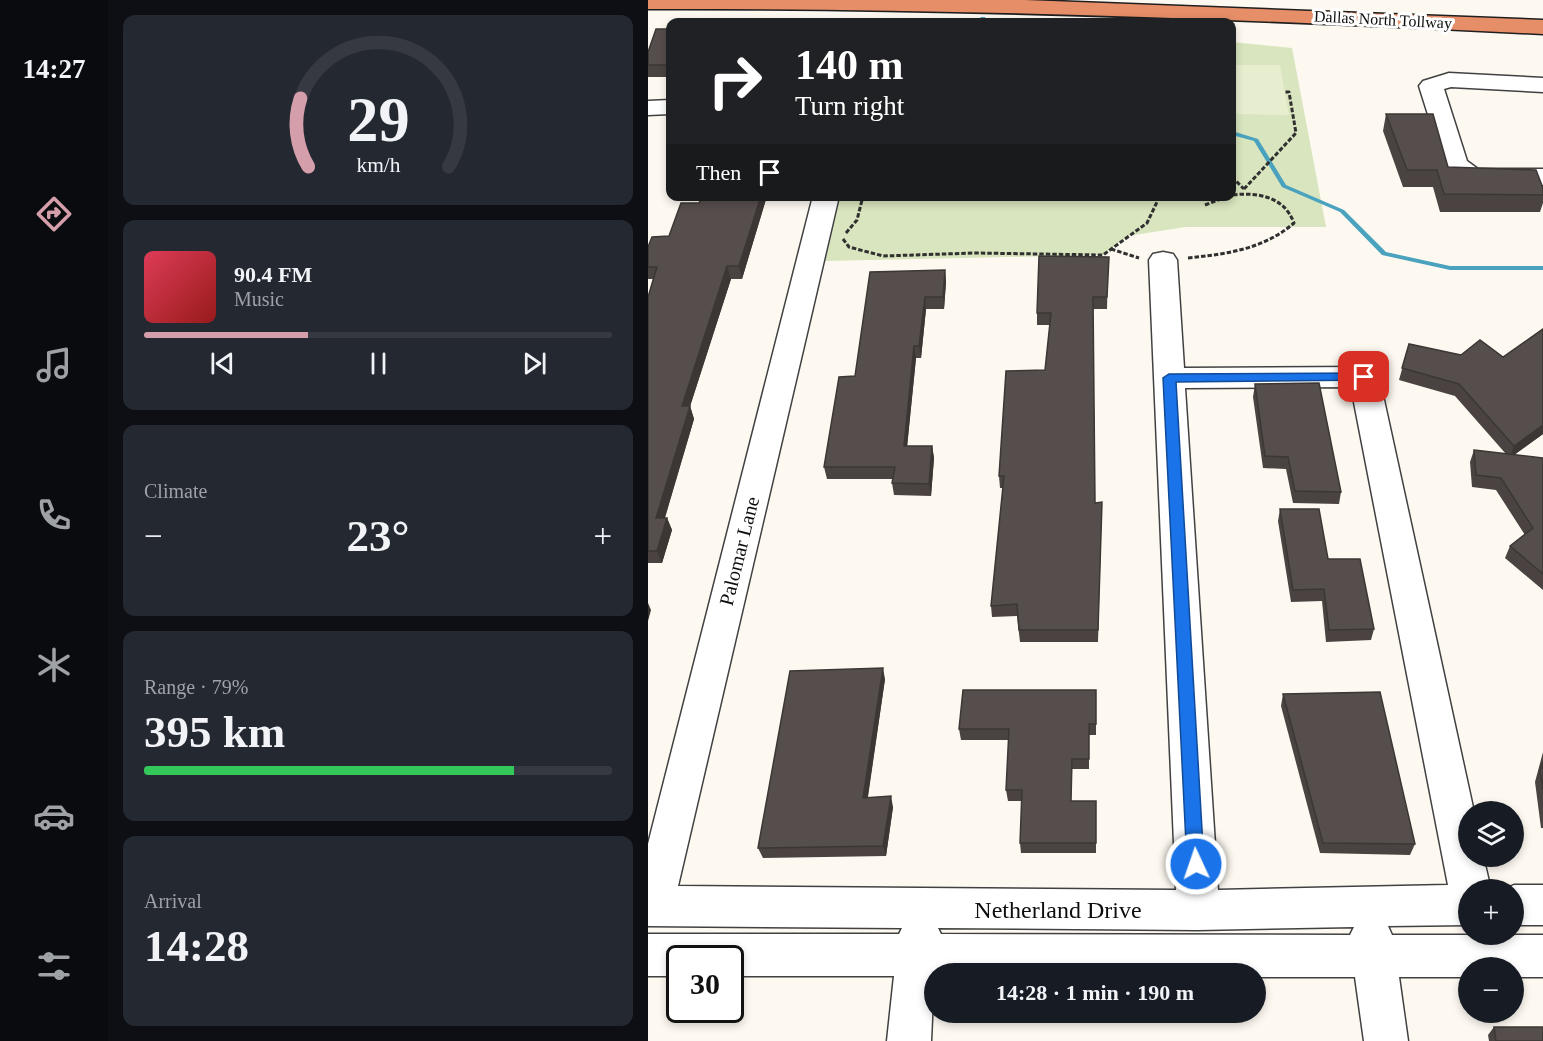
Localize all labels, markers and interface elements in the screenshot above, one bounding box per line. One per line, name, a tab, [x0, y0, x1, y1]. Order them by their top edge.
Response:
street label: Dallas North Tollway	[1314, 7, 1452, 33]
icon: right	[696, 42, 774, 120]
text: 140 m	[795, 42, 904, 88]
text: 14:27	[23, 54, 86, 84]
text: 29	[347, 85, 409, 154]
text: Turn right	[795, 91, 904, 121]
text: km/h	[356, 153, 400, 177]
icon: arrive	[753, 156, 786, 189]
text: Then	[696, 160, 741, 185]
icon: directions	[33, 193, 75, 235]
text: 90.4 FM	[234, 262, 312, 287]
text: Music	[234, 288, 284, 310]
icon: music	[33, 344, 75, 386]
icon: previous	[206, 347, 239, 380]
icon: pause	[362, 347, 395, 380]
icon: next	[518, 347, 551, 380]
pin	[1338, 351, 1389, 402]
icon: arrive	[1347, 360, 1380, 393]
text: Climate	[144, 480, 207, 502]
icon: phone	[33, 494, 75, 536]
street label: Palomar Lane	[715, 494, 763, 608]
text: 23°	[347, 511, 410, 561]
text: −	[144, 518, 163, 554]
text: +	[593, 518, 612, 554]
icon: climate	[33, 644, 75, 686]
text: Range · 79%	[144, 676, 248, 698]
text: 395 km	[144, 707, 285, 757]
icon: car	[33, 795, 75, 837]
map controls	[1458, 801, 1524, 1023]
button: layers	[1458, 801, 1524, 867]
position arrow	[1164, 832, 1228, 896]
button: +	[1458, 879, 1524, 945]
text: Arrival	[144, 890, 202, 912]
street label: Netherland Drive	[974, 897, 1142, 923]
text: 14:28	[144, 921, 249, 971]
icon: filters	[33, 945, 75, 987]
speed limit sign: 30	[666, 945, 744, 1023]
button: −	[1458, 957, 1524, 1023]
text: 14:28 · 1 min · 190 m	[996, 980, 1194, 1005]

